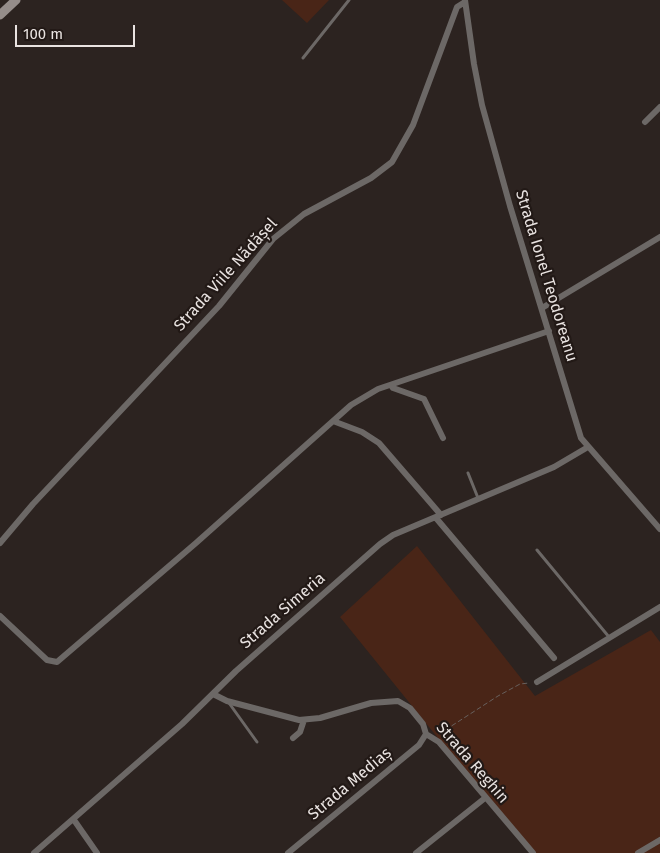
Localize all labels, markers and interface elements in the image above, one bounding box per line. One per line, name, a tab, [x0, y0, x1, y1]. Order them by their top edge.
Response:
scale bar	[18, 15, 138, 47]
text: 100 m	[23, 25, 63, 43]
street label: Strada Ionel Teodoreanu	[511, 188, 581, 364]
street label: Strada Viile Nădășel	[170, 215, 282, 335]
street label: Strada Simeria	[237, 569, 329, 653]
street label: Strada Reghin	[432, 719, 512, 807]
street label: Strada Mediaș	[305, 744, 395, 824]

